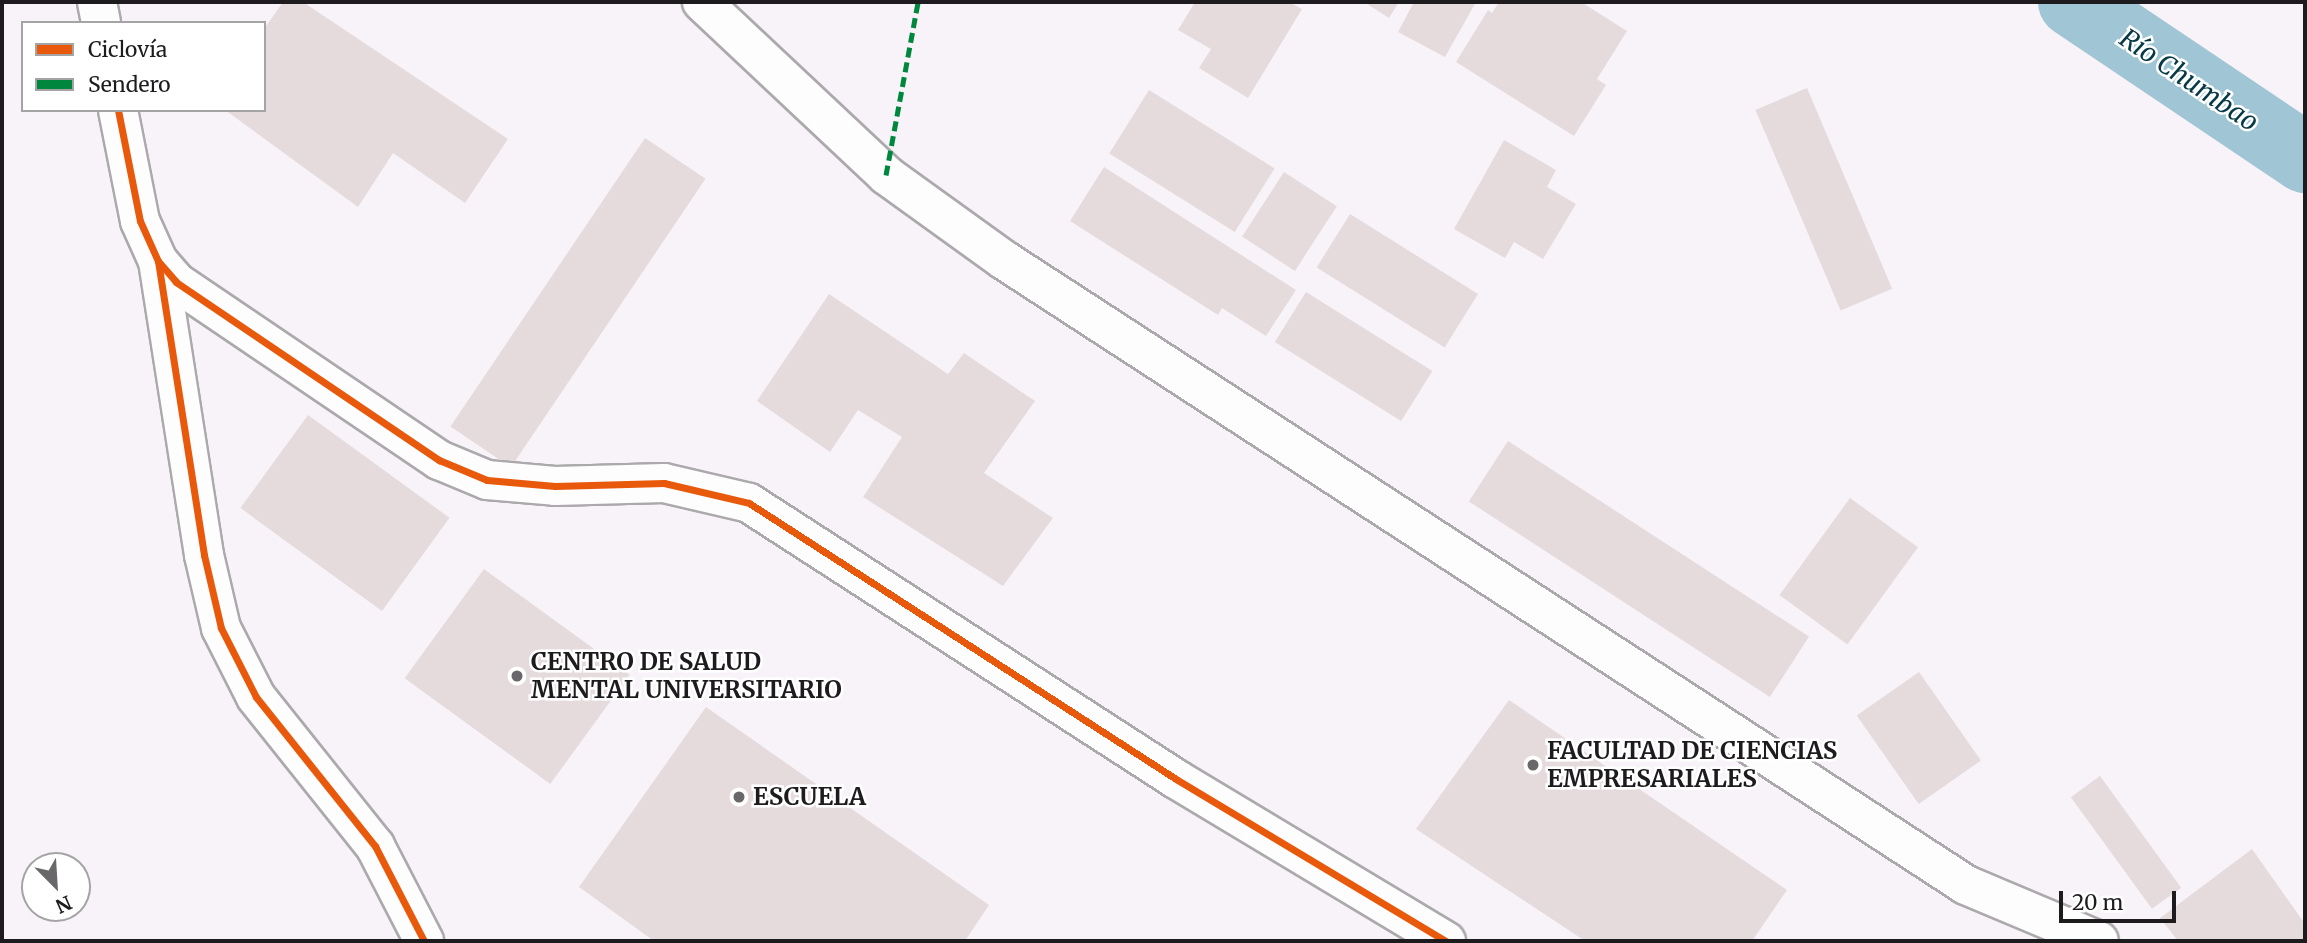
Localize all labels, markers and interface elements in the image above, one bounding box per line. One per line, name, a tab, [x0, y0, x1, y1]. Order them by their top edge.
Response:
legend	[21, 21, 266, 112]
water label: Río Chumbao	[2114, 22, 2264, 138]
text: Ciclovía	[88, 36, 167, 63]
text: Sendero	[88, 71, 171, 98]
place label: CENTRO DE SALUD MENTAL UNIVERSITARIO	[531, 648, 842, 704]
marker: CENTRO DE SALUD MENTAL UNIVERSITARIO	[509, 668, 525, 684]
place label: FACULTAD DE CIENCIAS EMPRESARIALES	[1547, 737, 1837, 793]
marker: FACULTAD DE CIENCIAS EMPRESARIALES	[1525, 757, 1541, 773]
place label: ESCUELA	[753, 783, 866, 811]
marker: ESCUELA	[731, 789, 747, 805]
north arrow	[21, 852, 91, 922]
scale bar	[2062, 876, 2179, 920]
text: 20 m	[2072, 889, 2123, 916]
text: N	[52, 890, 75, 918]

